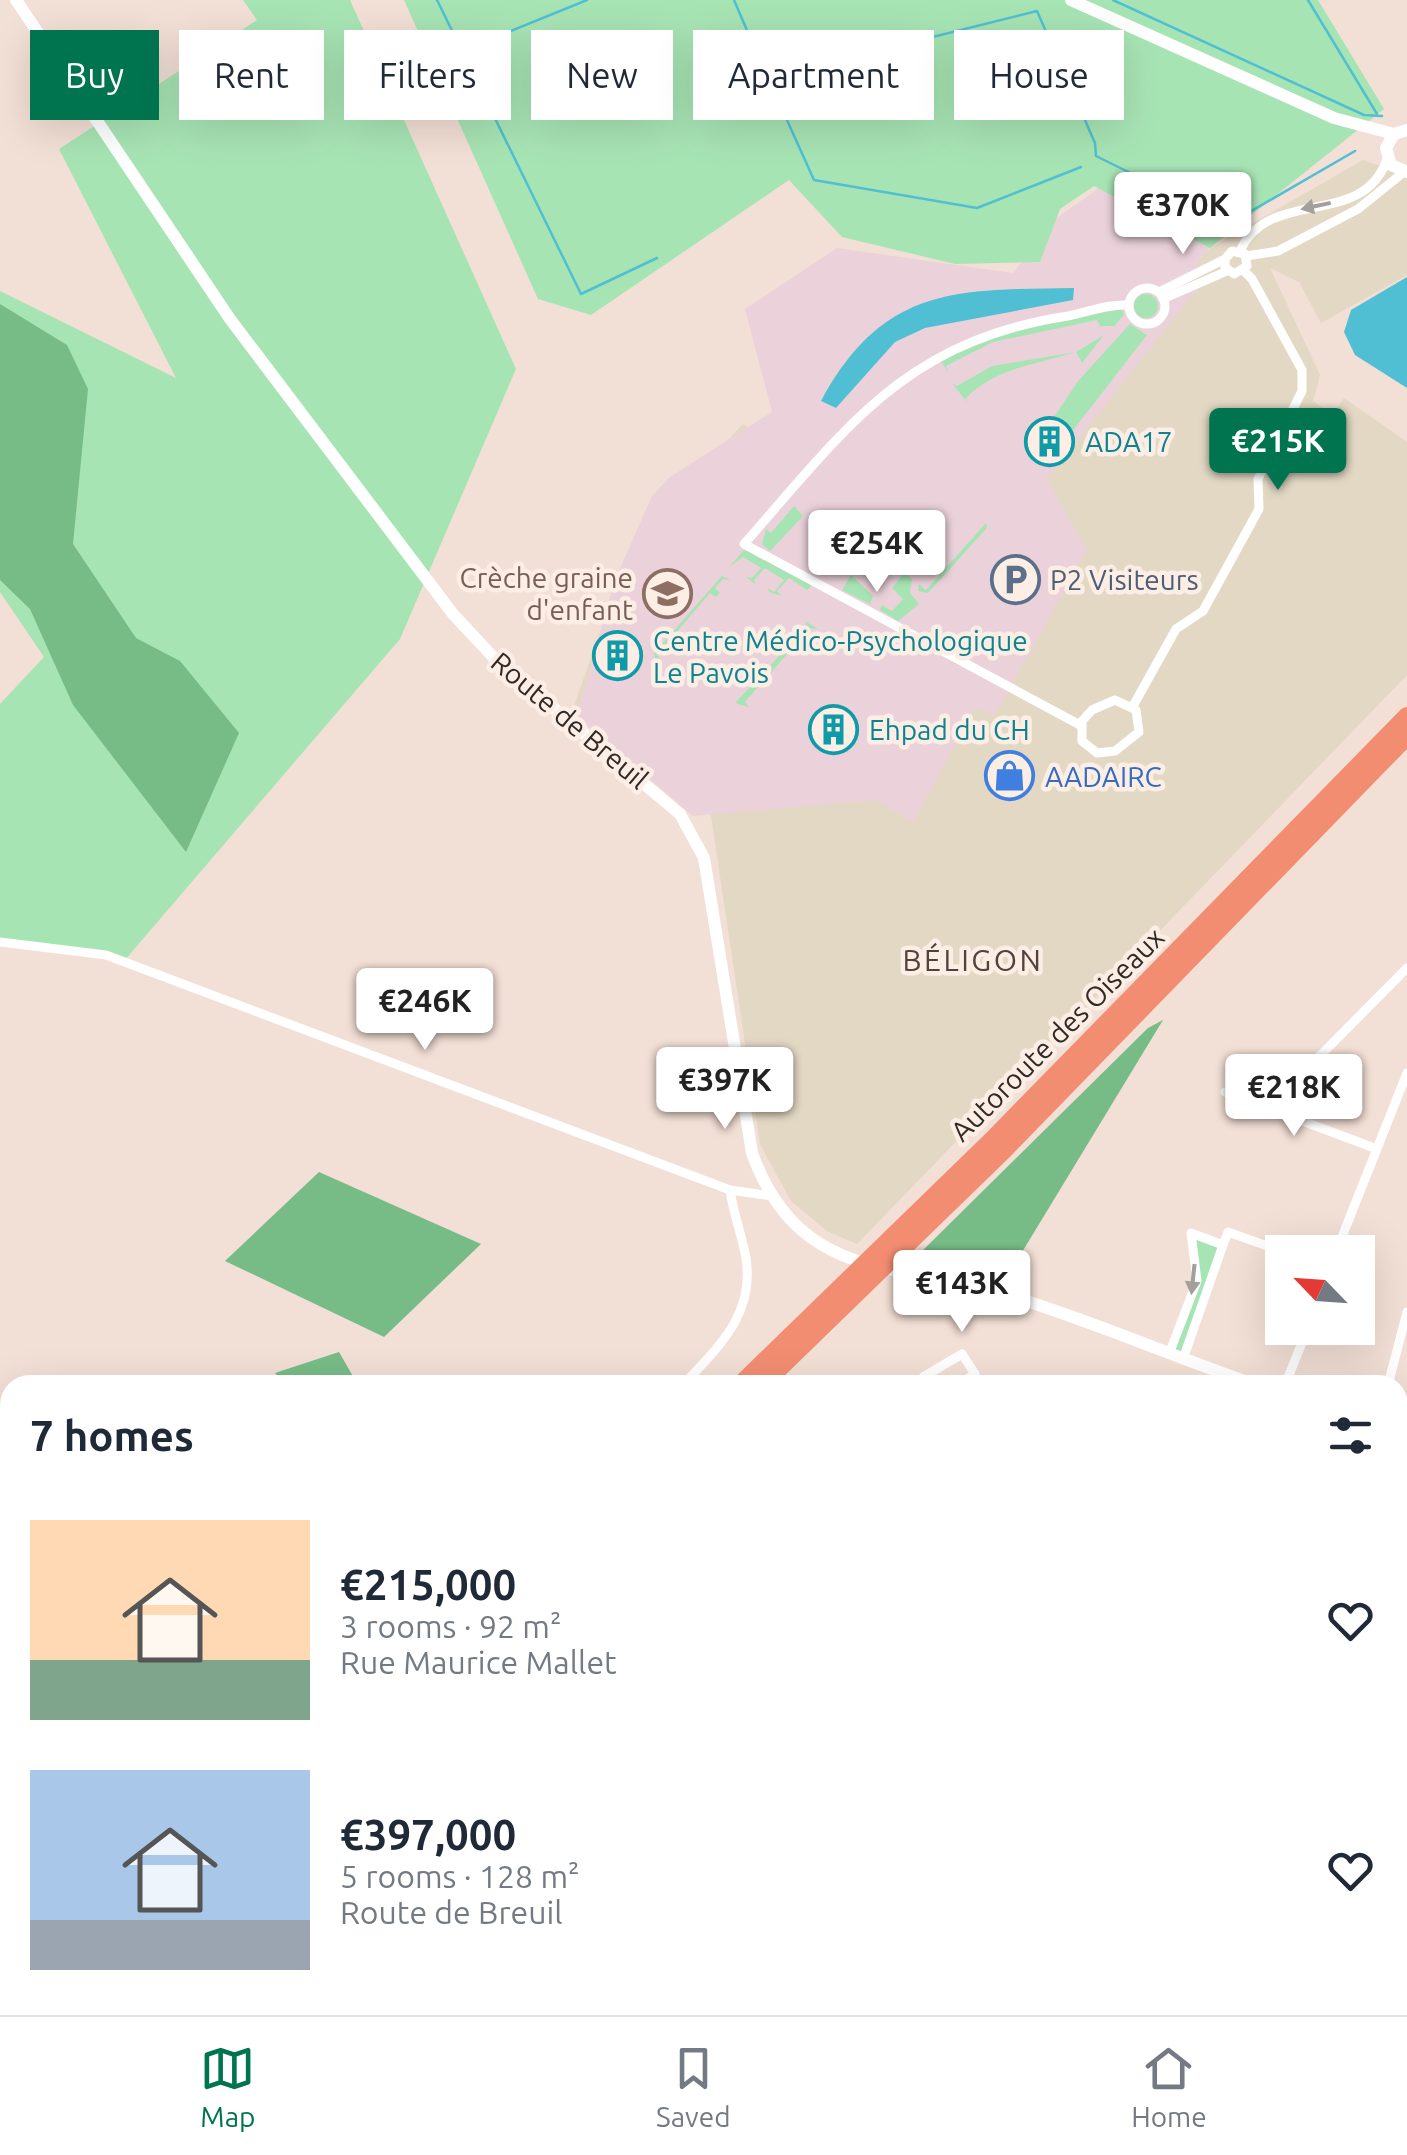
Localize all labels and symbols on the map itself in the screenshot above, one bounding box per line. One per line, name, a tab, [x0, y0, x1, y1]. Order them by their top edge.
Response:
pin: €370K	[1113, 172, 1253, 257]
one-way arrow	[1300, 198, 1331, 214]
pin: €215K	[1208, 408, 1348, 493]
building icon: ADA17	[1024, 415, 1076, 467]
place label: ADA17	[1085, 426, 1172, 457]
pin: €254K	[807, 510, 947, 595]
parking icon: P2 Visiteurs	[989, 553, 1041, 605]
place label: Crèche graine d'enfant	[460, 562, 633, 625]
place label: P2 Visiteurs	[1050, 564, 1199, 595]
school or university icon: Crèche graine d'enfant	[642, 567, 694, 619]
place label: Centre Médico-Psychologique Le Pavois	[653, 625, 1028, 688]
building icon: Centre Médico-Psychologique Le Pavois	[592, 630, 644, 682]
street label: Route de Breuil	[485, 646, 655, 794]
building icon: Ehpad du CH	[808, 703, 860, 755]
place label: Ehpad du CH	[869, 714, 1030, 745]
shop icon: AADAIRC	[984, 750, 1036, 802]
place label: AADAIRC	[1045, 761, 1162, 792]
street label: Autoroute des Oiseaux	[944, 921, 1170, 1147]
district label: BÉLIGON	[903, 942, 1043, 977]
pin: €246K	[355, 968, 495, 1053]
pin: €397K	[655, 1047, 795, 1132]
pin: €218K	[1224, 1054, 1364, 1139]
north arrow	[1265, 1235, 1375, 1345]
pin: €143K	[892, 1250, 1032, 1335]
one-way arrow	[1184, 1264, 1200, 1295]

